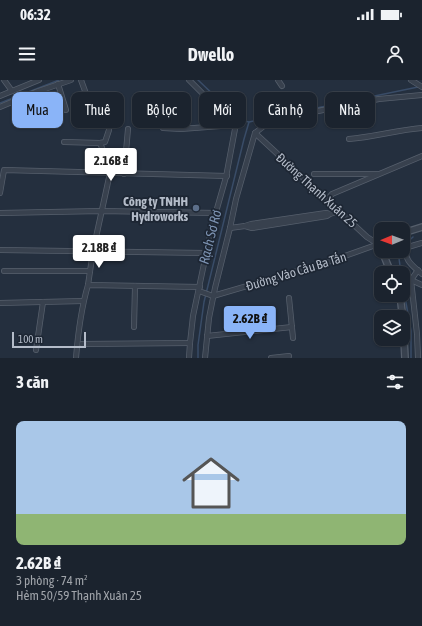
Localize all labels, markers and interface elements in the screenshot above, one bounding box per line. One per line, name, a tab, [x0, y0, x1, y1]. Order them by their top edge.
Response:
text: 06:32	[20, 6, 51, 23]
icon: menu	[16, 43, 38, 65]
icon: person	[384, 43, 406, 65]
text: Dwello	[188, 44, 234, 65]
chip: Mua	[12, 92, 63, 128]
chip: Thuê	[71, 92, 124, 128]
chip: Bộ lọc	[132, 92, 191, 128]
chip: Mới	[199, 92, 246, 128]
chip: Căn hộ	[254, 92, 317, 128]
chip: Nhà	[325, 92, 375, 128]
pin: 2.16B ₫	[74, 148, 148, 182]
street label: Đường Thạnh Xuân 25	[273, 150, 360, 231]
text: 2.16B ₫	[94, 153, 128, 168]
place label: Công ty TNHH Hydroworks	[123, 194, 188, 224]
marker: Công ty TNHH Hydroworks	[191, 203, 201, 213]
water label: Rạch Sơ Rơ	[196, 208, 225, 266]
north arrow	[374, 222, 410, 258]
map controls	[374, 222, 410, 346]
pin: 2.18B ₫	[62, 235, 136, 269]
text: 2.18B ₫	[82, 240, 116, 255]
street label: Đường Vào Cầu Ba Tấn	[244, 249, 348, 294]
button: locate	[374, 266, 410, 302]
pin: 2.62B ₫	[213, 306, 287, 340]
button: layers	[374, 310, 410, 346]
text: 2.62B ₫	[233, 311, 267, 326]
scale bar	[12, 330, 86, 349]
text: 100 m	[18, 333, 43, 345]
icon: filters	[384, 371, 406, 393]
text: 3 căn	[16, 372, 49, 392]
icon: home	[175, 447, 247, 519]
text: 2.62B ₫	[16, 553, 61, 573]
text: 3 phòng · 74 m²	[16, 573, 88, 588]
text: Hẻm 50/59 Thạnh Xuân 25	[16, 588, 142, 603]

